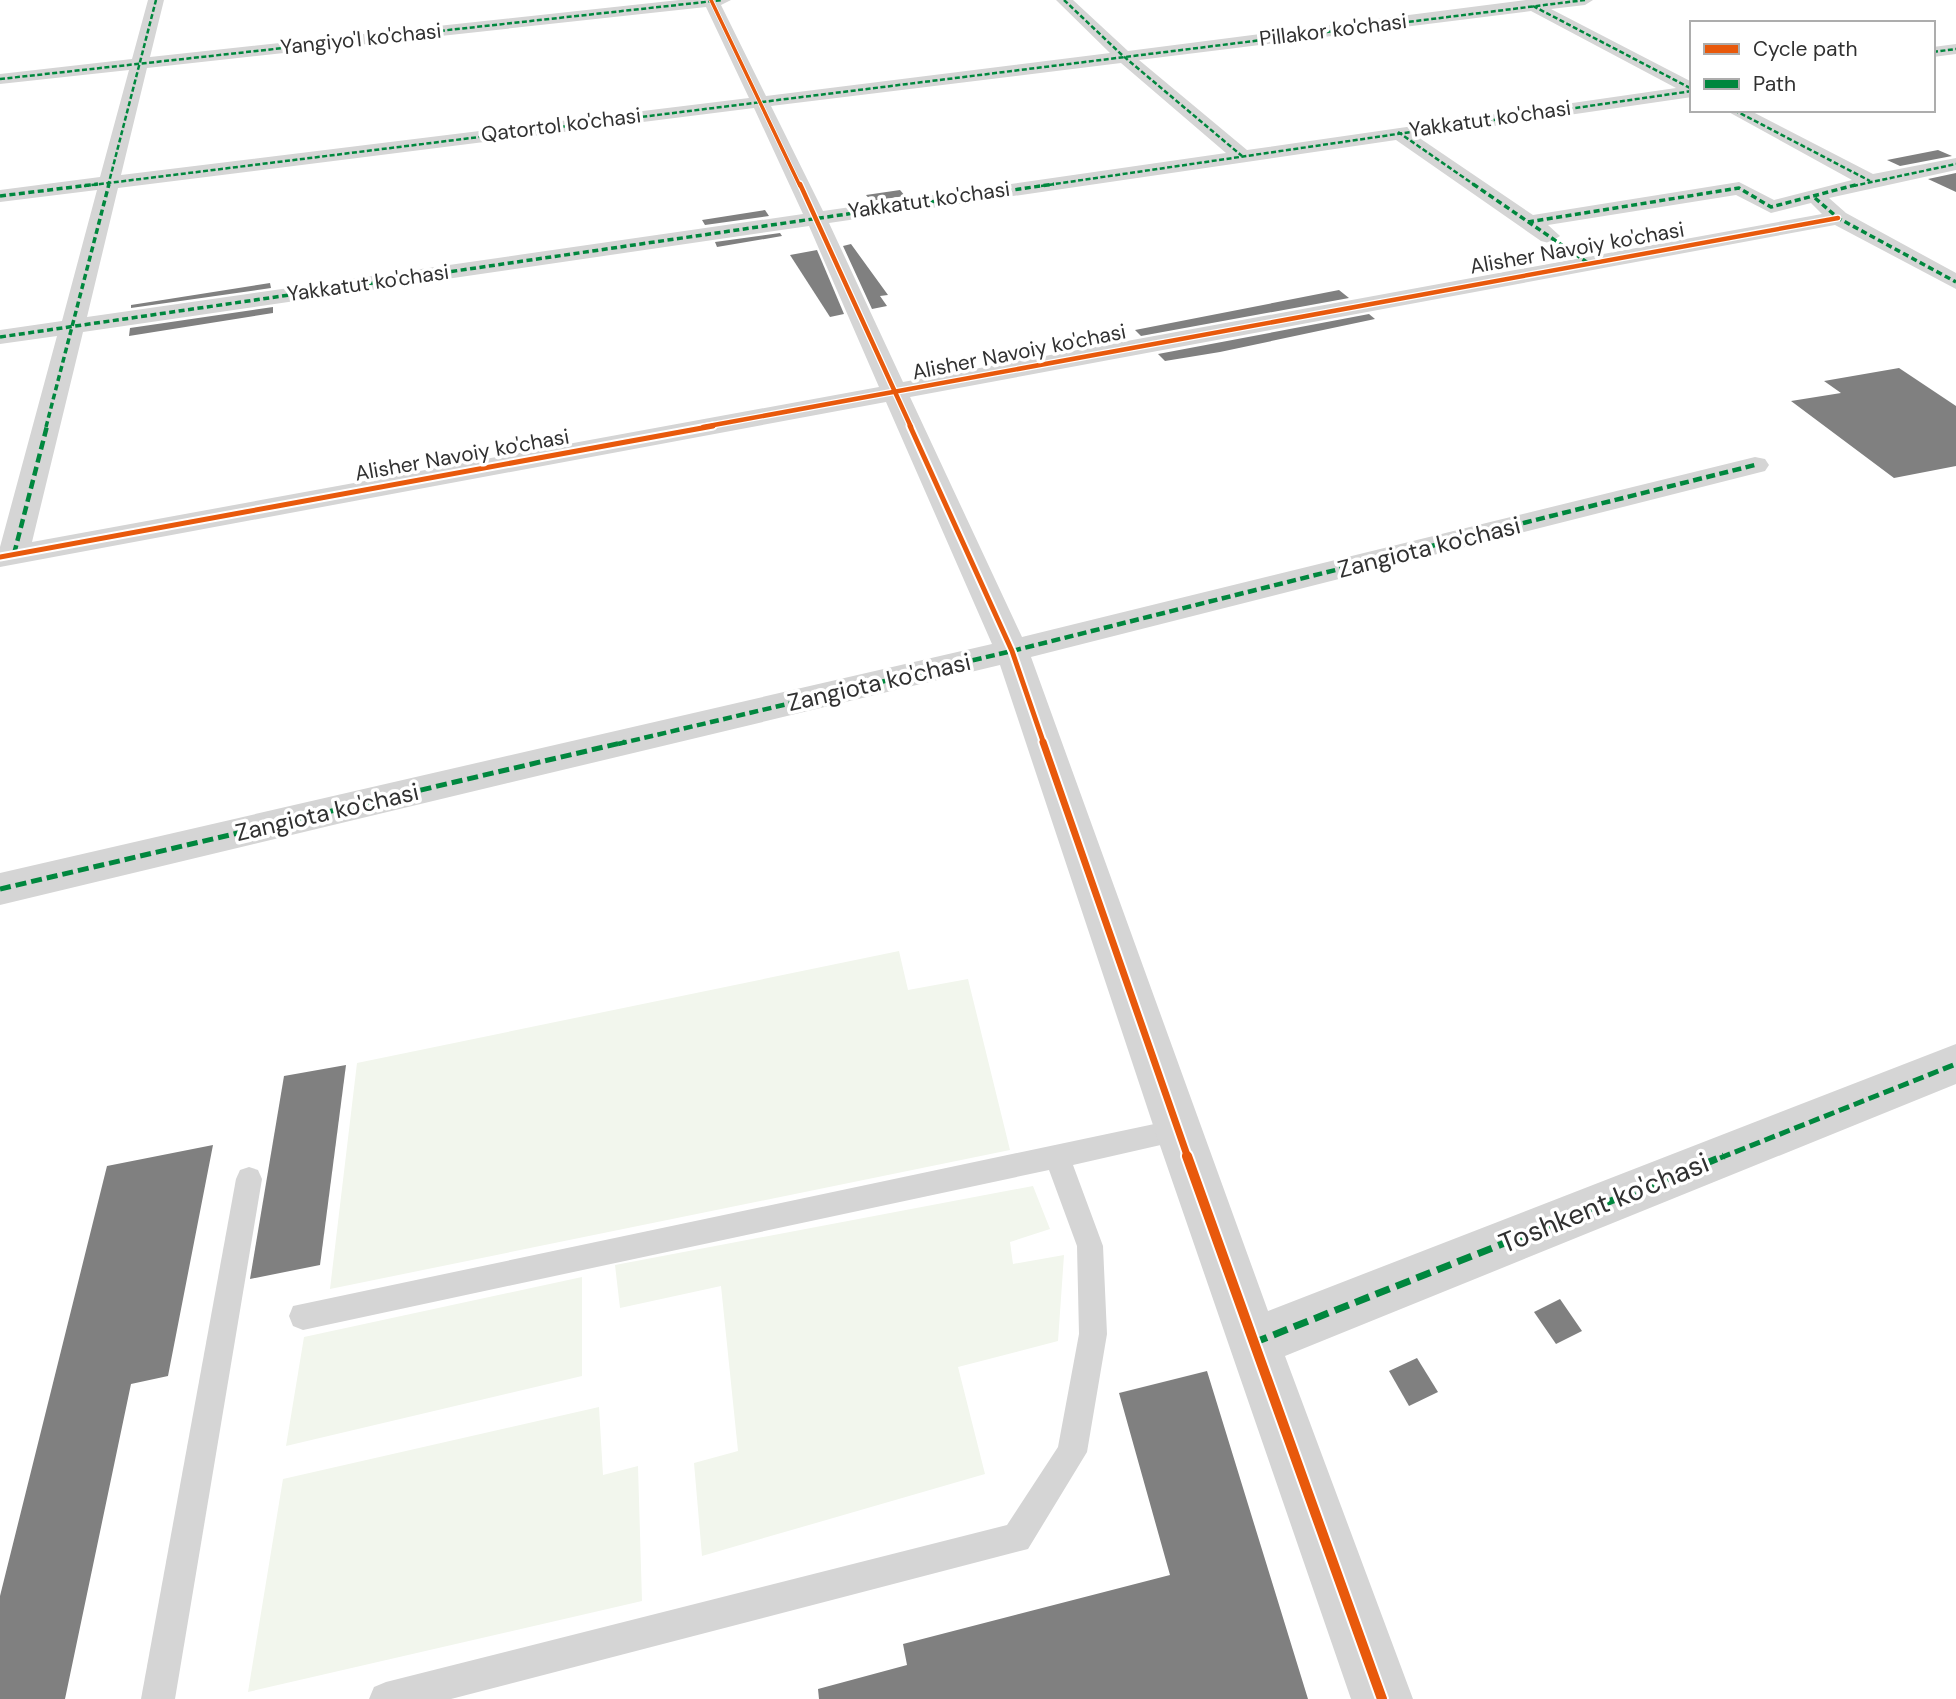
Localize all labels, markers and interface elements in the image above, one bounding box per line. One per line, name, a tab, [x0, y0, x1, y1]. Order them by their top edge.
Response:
street label: Pillakor ko'chasi	[1258, 7, 1408, 53]
street label: Yangiyo'l ko'chasi	[279, 17, 443, 61]
legend	[1690, 21, 1935, 112]
text: Cycle path	[1753, 35, 1858, 63]
text: Path	[1753, 70, 1796, 98]
street label: Yakkatut ko'chasi	[1407, 94, 1573, 144]
street label: Qatortol ko'chasi	[479, 101, 643, 149]
street label: Yakkatut ko'chasi	[846, 175, 1012, 225]
street label: Alisher Navoiy ko'chasi	[1468, 215, 1686, 281]
street label: Yakkatut ko'chasi	[285, 258, 451, 308]
street label: Alisher Navoiy ko'chasi	[910, 318, 1128, 386]
street label: Alisher Navoiy ko'chasi	[353, 422, 571, 488]
street label: Zangiota ko'chasi	[1334, 509, 1524, 585]
street label: Zangiota ko'chasi	[784, 646, 974, 718]
street label: Zangiota ko'chasi	[232, 776, 422, 848]
street label: Toshkent ko'chasi	[1494, 1144, 1714, 1262]

